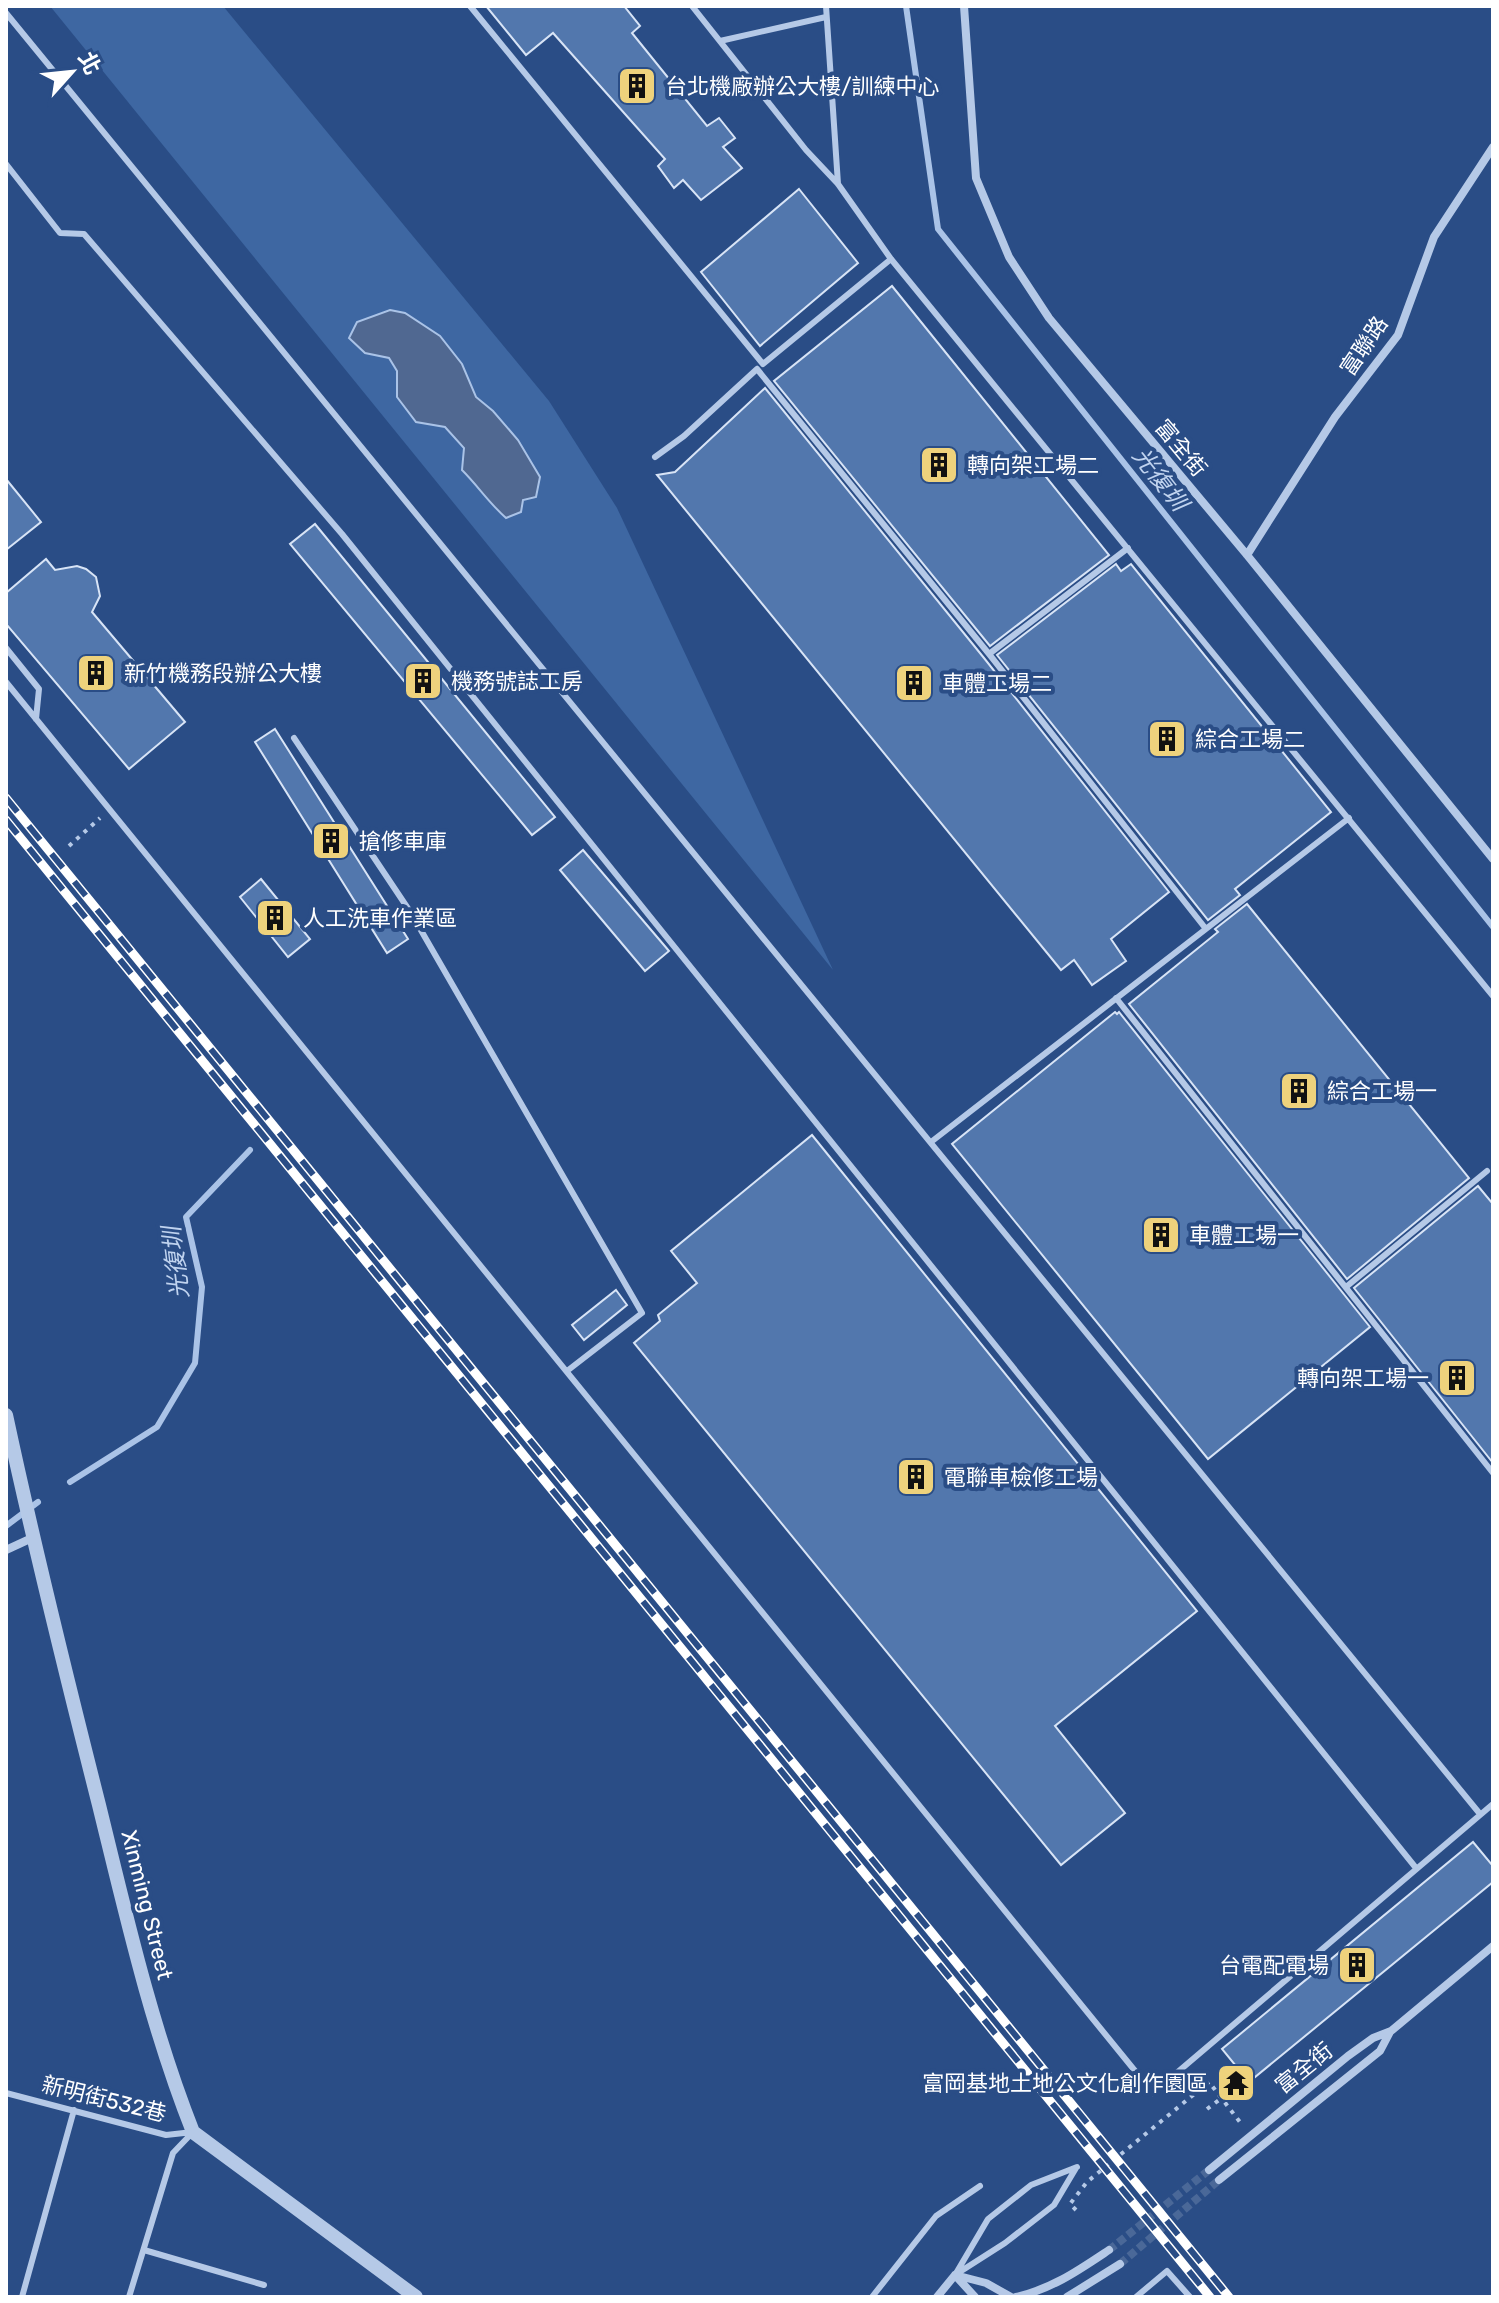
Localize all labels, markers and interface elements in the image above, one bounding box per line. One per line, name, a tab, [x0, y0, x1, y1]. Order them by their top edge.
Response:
north arrow	[32, 32, 112, 112]
text: 北	[72, 47, 106, 79]
building icon: 台北機廠辦公大樓/訓練中心	[616, 65, 658, 107]
place label: 台北機廠辦公大樓/訓練中心	[665, 73, 940, 100]
street label: 富聯路	[1334, 311, 1394, 381]
street label: 富全街	[1149, 414, 1213, 482]
water label: 光復圳	[1127, 442, 1195, 518]
building icon: 轉向架工場二	[918, 444, 960, 486]
place label: 轉向架工場二	[967, 452, 1099, 479]
building icon: 新竹機務段辦公大樓	[75, 652, 117, 694]
place label: 新竹機務段辦公大樓	[124, 660, 322, 687]
building icon: 機務號誌工房	[402, 660, 444, 702]
building icon: 車體工場二	[893, 662, 935, 704]
place label: 機務號誌工房	[451, 668, 583, 695]
place label: 車體工場二	[942, 670, 1052, 697]
building icon: 綜合工場二	[1146, 718, 1188, 760]
place label: 綜合工場二	[1195, 726, 1305, 753]
building icon: 搶修車庫	[310, 820, 352, 862]
place label: 搶修車庫	[359, 828, 447, 855]
building icon: 人工洗車作業區	[254, 897, 296, 939]
place label: 人工洗車作業區	[303, 905, 457, 932]
building icon: 綜合工場一	[1278, 1070, 1320, 1112]
place label: 綜合工場一	[1327, 1078, 1437, 1105]
building icon: 車體工場一	[1140, 1214, 1182, 1256]
place label: 車體工場一	[1189, 1222, 1299, 1249]
water label: 光復圳	[157, 1223, 194, 1300]
building icon: 轉向架工場一	[1436, 1357, 1478, 1399]
place label: 轉向架工場一	[1297, 1365, 1429, 1392]
building icon: 電聯車檢修工場	[895, 1456, 937, 1498]
place label: 電聯車檢修工場	[944, 1464, 1098, 1491]
street label: Xinming Street	[115, 1828, 179, 1983]
building icon: 台電配電場	[1336, 1944, 1378, 1986]
place label: 台電配電場	[1219, 1952, 1329, 1979]
street label: 富全街	[1270, 2037, 1338, 2099]
temple icon: 富岡基地土地公文化創作園區	[1215, 2062, 1257, 2104]
place label: 富岡基地土地公文化創作園區	[922, 2070, 1208, 2097]
street label: 新明街532巷	[39, 2071, 169, 2127]

